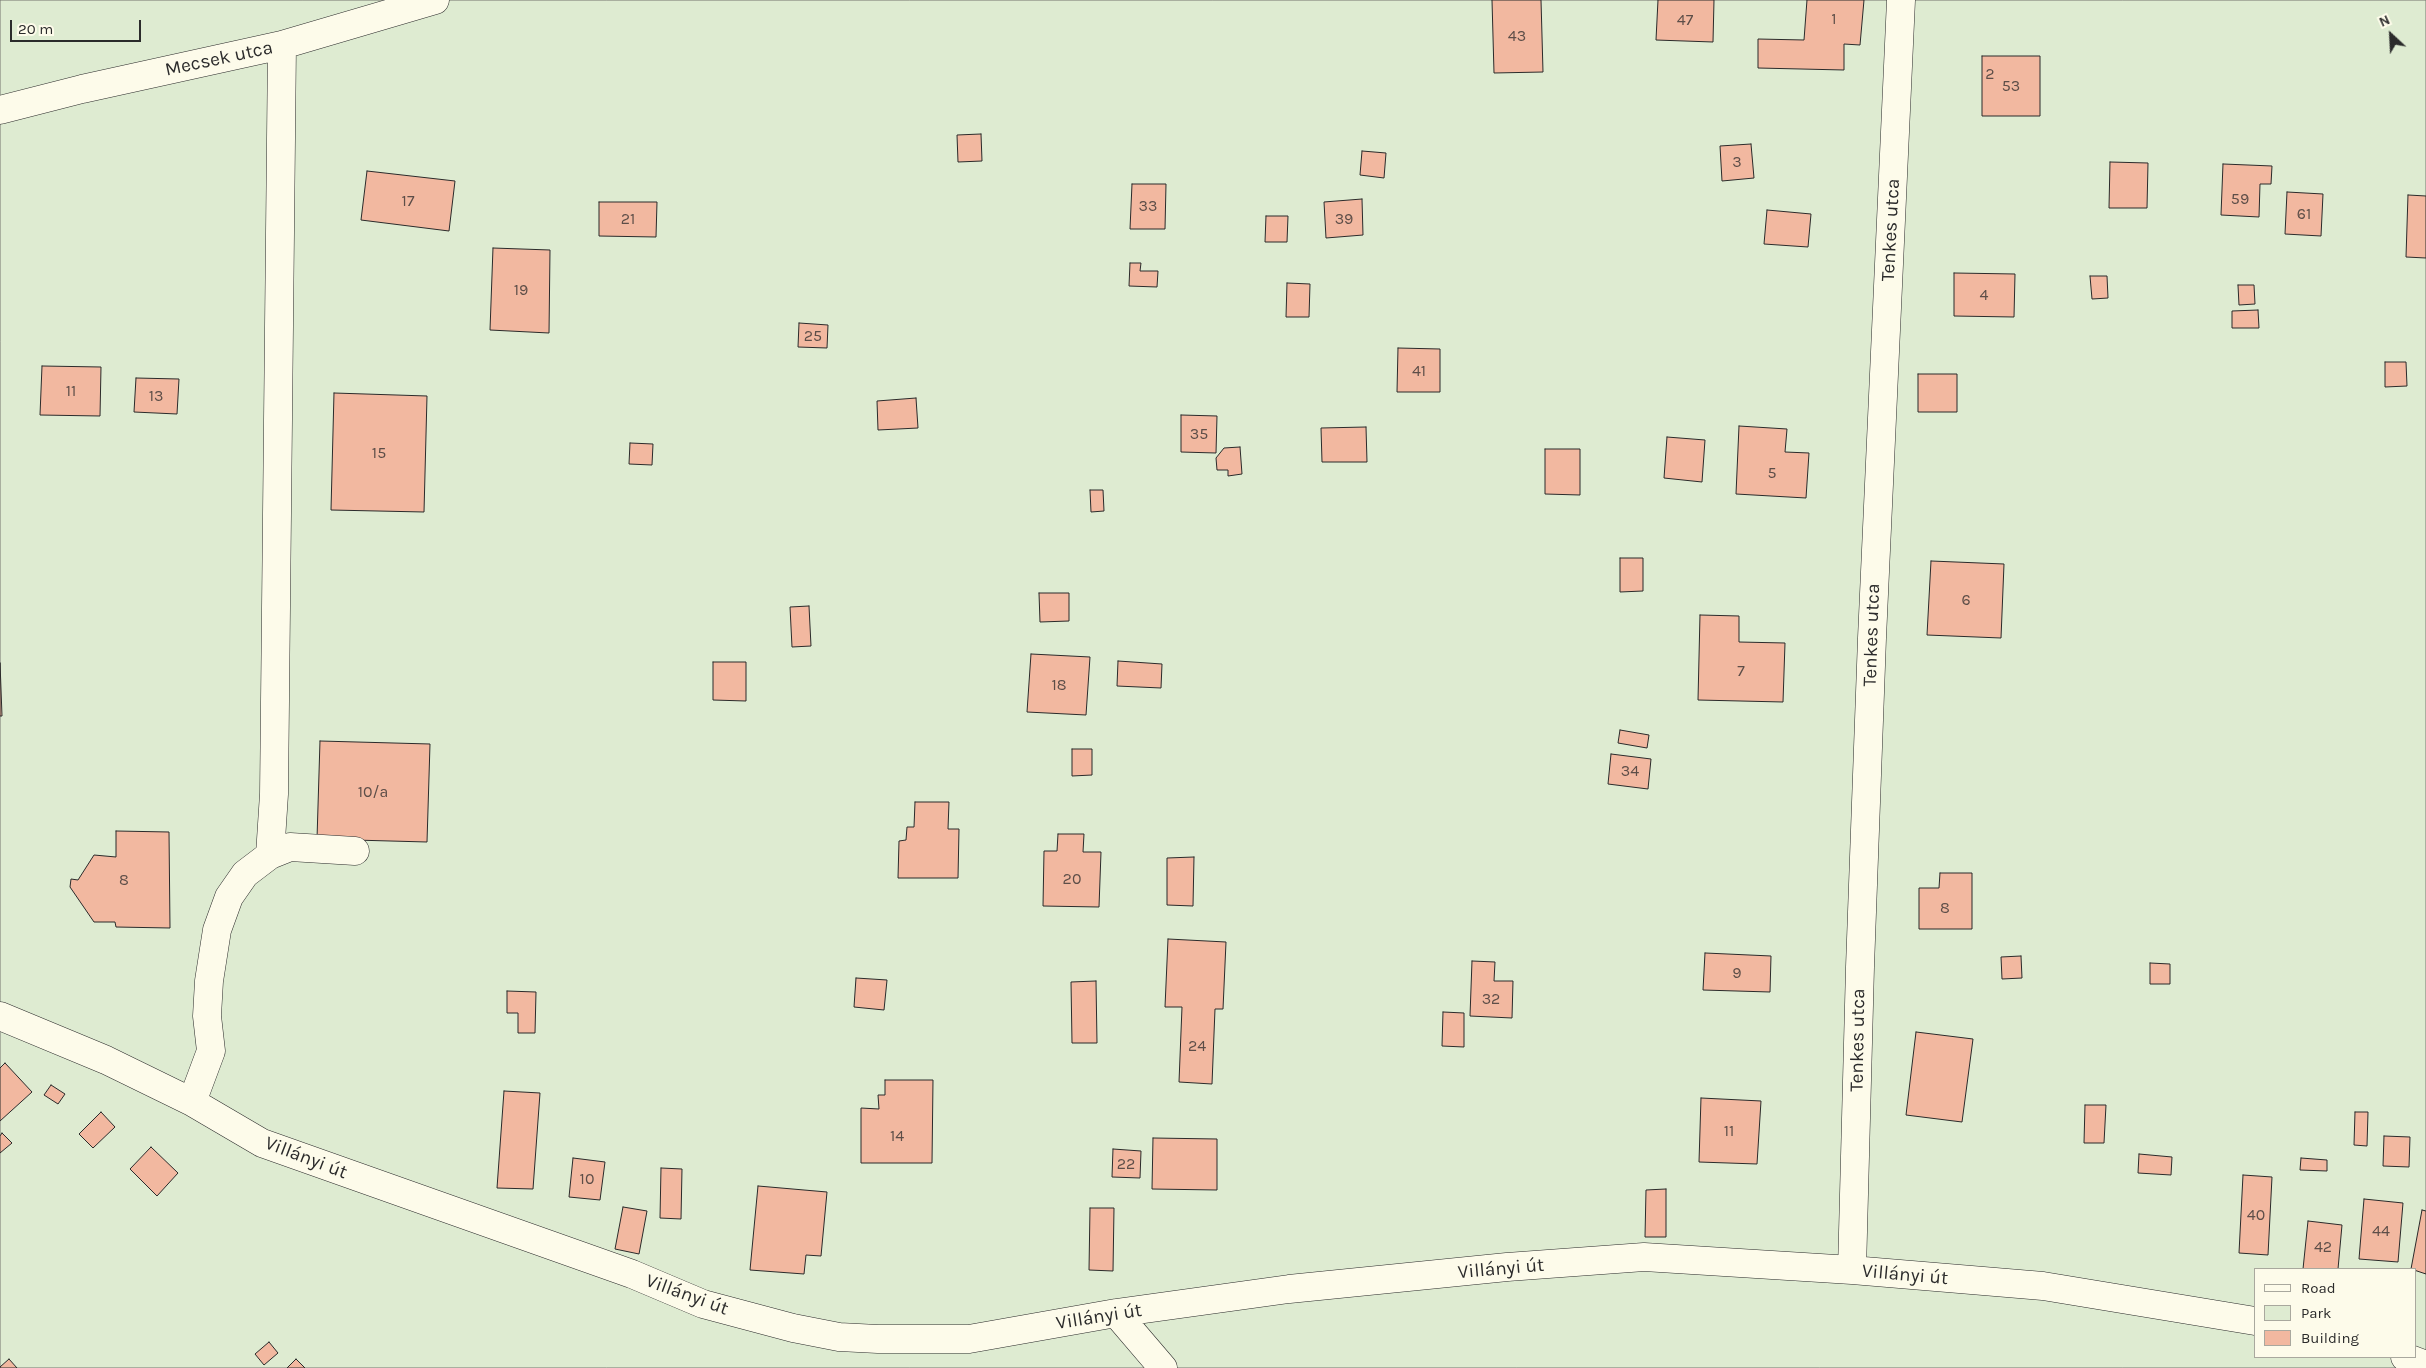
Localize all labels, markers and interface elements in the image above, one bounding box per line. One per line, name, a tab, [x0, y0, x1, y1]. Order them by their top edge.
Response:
house number: 1	[1831, 9, 1837, 29]
scale bar	[12, 10, 144, 42]
house number: 47	[1677, 10, 1693, 30]
north arrow	[2366, 10, 2416, 60]
text: N	[2376, 11, 2393, 31]
text: 20 m	[18, 20, 53, 38]
house number: 43	[1508, 26, 1526, 46]
street label: Mecsek utca	[163, 36, 275, 82]
house number: 2	[1985, 64, 1995, 84]
house number: 53	[2002, 76, 2020, 96]
house number: 3	[1732, 152, 1742, 172]
street label: Tenkes utca	[1877, 178, 1905, 282]
house number: 59	[2231, 189, 2249, 209]
house number: 17	[402, 191, 414, 211]
house number: 33	[1139, 196, 1157, 216]
house number: 61	[2297, 204, 2311, 224]
house number: 21	[621, 209, 635, 229]
house number: 39	[1335, 209, 1353, 229]
house number: 19	[514, 280, 528, 300]
house number: 4	[1980, 285, 1988, 305]
house number: 25	[804, 326, 822, 346]
house number: 41	[1412, 361, 1426, 381]
house number: 11	[66, 381, 76, 401]
house number: 13	[149, 386, 163, 406]
house number: 35	[1190, 424, 1208, 444]
house number: 15	[372, 443, 386, 463]
house number: 5	[1767, 463, 1777, 483]
street label: Tenkes utca	[1859, 583, 1885, 687]
house number: 6	[1961, 590, 1971, 610]
house number: 7	[1737, 661, 1745, 681]
house number: 18	[1051, 675, 1067, 695]
house number: 34	[1621, 761, 1639, 781]
house number: 10/a	[358, 782, 388, 802]
house number: 20	[1063, 869, 1081, 889]
house number: 8	[119, 870, 129, 890]
house number: 8	[1940, 898, 1950, 918]
house number: 9	[1732, 963, 1742, 983]
street label: Tenkes utca	[1846, 988, 1870, 1092]
house number: 32	[1482, 989, 1500, 1009]
house number: 24	[1188, 1036, 1206, 1056]
house number: 11	[1724, 1121, 1734, 1141]
house number: 14	[890, 1126, 904, 1146]
street label: Villányi út	[261, 1132, 351, 1184]
house number: 22	[1117, 1154, 1135, 1174]
house number: 10	[580, 1169, 594, 1189]
house number: 40	[2247, 1205, 2265, 1225]
house number: 44	[2372, 1221, 2390, 1241]
house number: 42	[2314, 1237, 2332, 1257]
street label: Villányi út	[1457, 1254, 1545, 1284]
street label: Villányi út	[1861, 1260, 1949, 1290]
legend	[2254, 1268, 2416, 1358]
street label: Villányi út	[642, 1269, 732, 1321]
text: Road	[2301, 1279, 2336, 1297]
street label: Villányi út	[1054, 1299, 1144, 1335]
text: Park	[2301, 1304, 2331, 1322]
text: Building	[2301, 1329, 2359, 1347]

